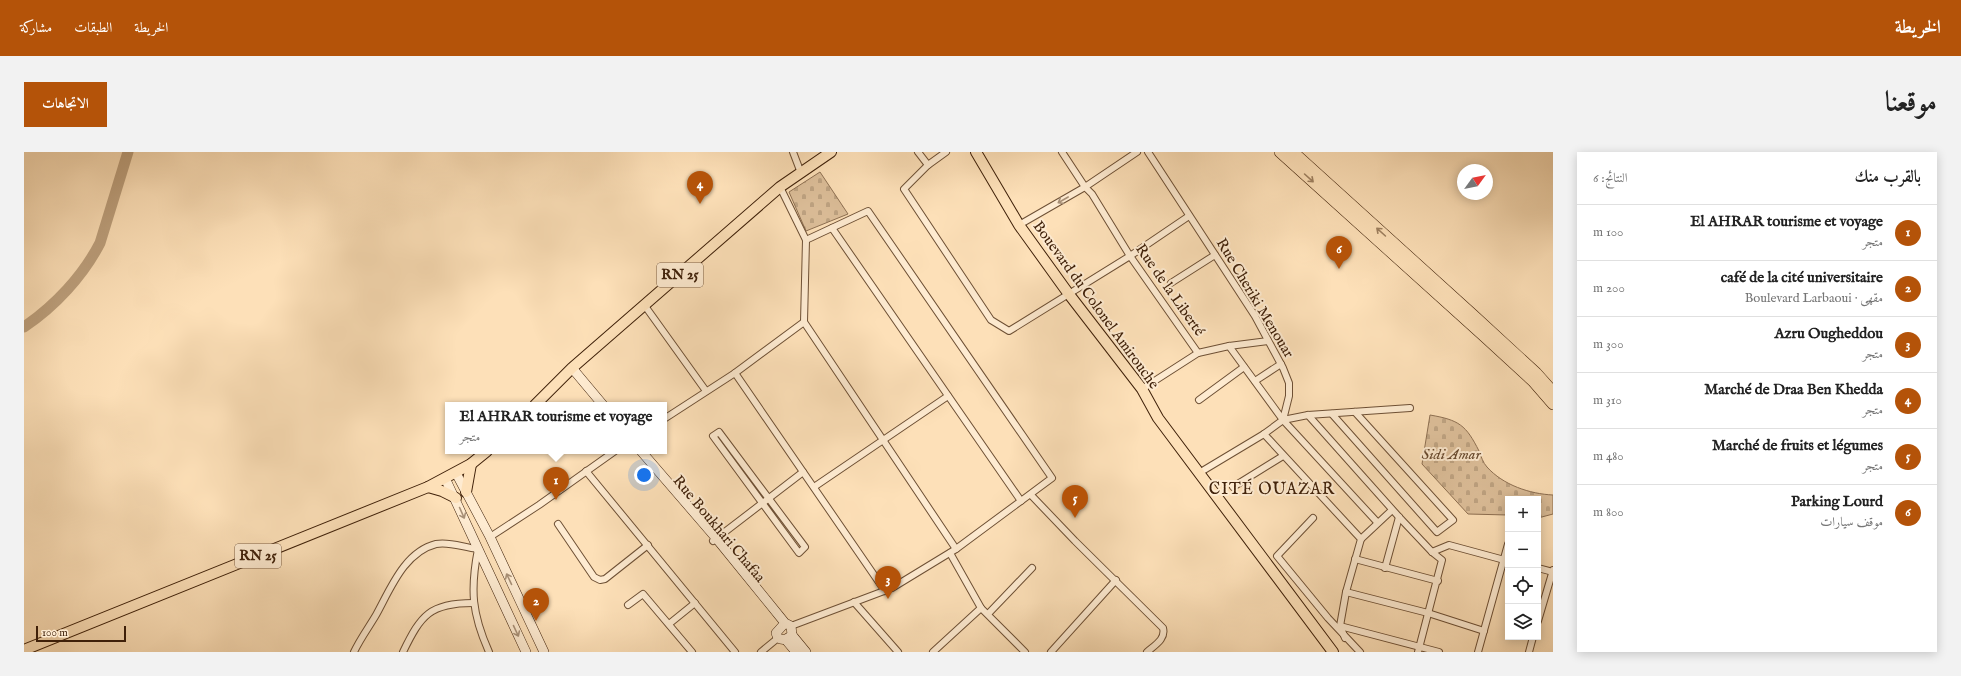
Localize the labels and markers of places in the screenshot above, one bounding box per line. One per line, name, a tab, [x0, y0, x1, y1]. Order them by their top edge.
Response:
pin: 4	[687, 171, 713, 204]
pin: 6	[1326, 236, 1352, 269]
pin: 1	[543, 467, 569, 500]
pin: 5	[1062, 485, 1088, 518]
pin: 3	[875, 566, 901, 599]
pin: 2	[523, 588, 549, 621]

